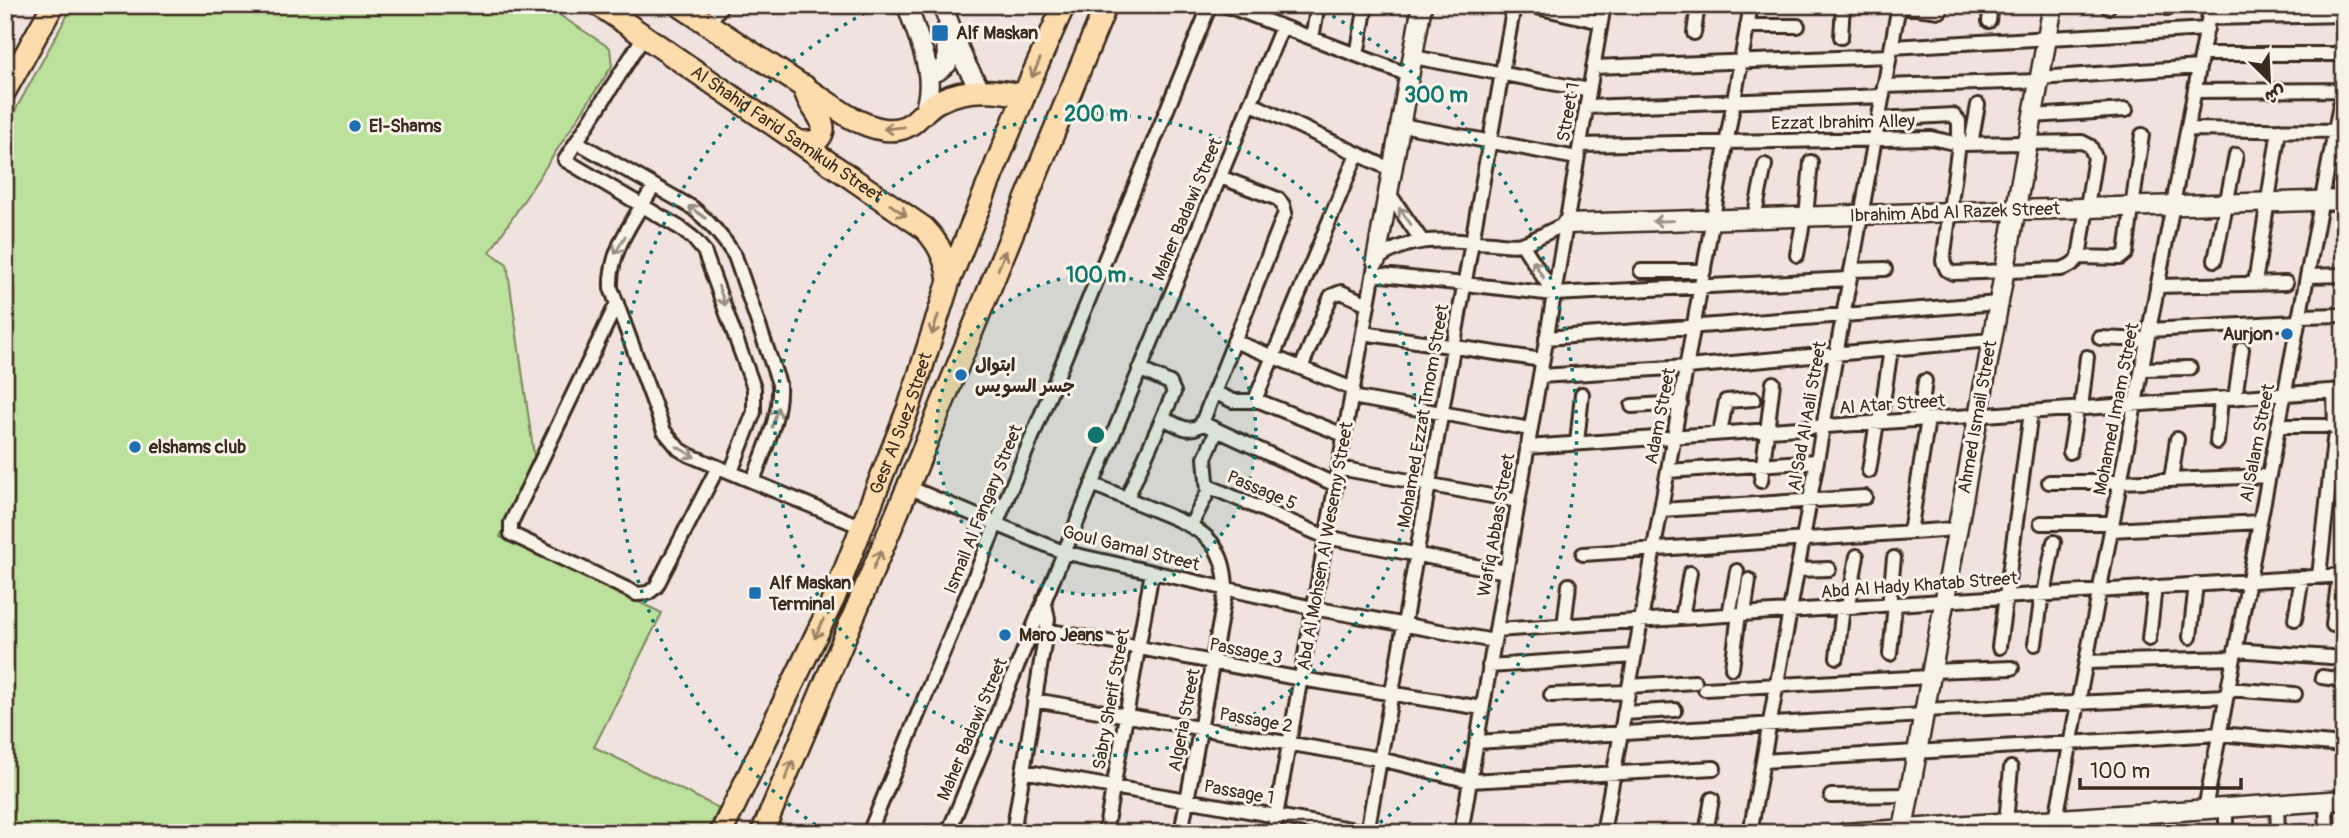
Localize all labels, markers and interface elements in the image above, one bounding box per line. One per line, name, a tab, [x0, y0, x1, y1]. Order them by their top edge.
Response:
place label: Alf Maskan	[956, 22, 1038, 45]
marker: Alf Maskan	[930, 23, 950, 43]
north arrow	[2234, 46, 2304, 116]
one-way arrow	[1029, 56, 1042, 78]
street label: Al Shahid Farid Samikuh Street	[686, 60, 888, 209]
text: ش	[2261, 79, 2290, 110]
street label: Street 1	[1552, 81, 1585, 144]
text: 300 m	[1404, 82, 1468, 109]
text: 200 m	[1064, 101, 1128, 128]
street label: Ezzat Ibrahim Alley	[1771, 110, 1915, 135]
place label: El-Shams	[369, 115, 442, 138]
marker: El-Shams	[347, 118, 363, 134]
one-way arrow	[883, 122, 906, 135]
street label: Maher Badawi Street	[1147, 134, 1228, 284]
street label: Ibrahim Abd Al Razek Street	[1849, 197, 2061, 228]
one-way arrow	[888, 203, 907, 217]
one-way arrow	[688, 205, 707, 219]
one-way arrow	[1398, 207, 1412, 226]
one-way arrow	[1652, 214, 1675, 228]
one-way arrow	[613, 235, 627, 255]
one-way arrow	[996, 249, 1009, 271]
one-way arrow	[1531, 260, 1546, 279]
text: 100 m	[1066, 262, 1126, 289]
one-way arrow	[717, 284, 729, 306]
street label: Mohamed Ezzat Tmom Street	[1392, 302, 1455, 530]
one-way arrow	[928, 314, 941, 336]
street label: Mohamed Imam Street	[2088, 320, 2145, 497]
place label: Aurjon	[2223, 323, 2273, 346]
marker: Aurjon	[2279, 326, 2295, 342]
street label: Ahmed Ismail Street	[1953, 338, 2002, 496]
street label: Al Sad Al Aali Street	[1783, 339, 1832, 493]
street label: Gesr Al Suez Street	[865, 349, 938, 498]
place label: ابتوال جسر السويس	[975, 354, 1075, 398]
street label: Adam Street	[1640, 365, 1681, 466]
marker: ابتوال جسر السويس	[953, 367, 969, 383]
street label: Al Salam Street	[2235, 381, 2280, 504]
street label: Al Atar Street	[1838, 389, 1947, 420]
one-way arrow	[770, 406, 783, 428]
street label: Abd Al Mohsen Al Wesemy Street	[1292, 419, 1359, 672]
street label: Ismail Al Fangary Street	[939, 420, 1028, 597]
centre of rings	[1084, 423, 1108, 447]
place label: elshams club	[148, 436, 246, 459]
marker: elshams club	[127, 439, 143, 455]
one-way arrow	[675, 445, 695, 459]
street label: Wafiq Abbas Street	[1473, 451, 1521, 599]
street label: Passage 5	[1223, 465, 1300, 515]
street label: Goul Gamal Street	[1060, 520, 1203, 577]
one-way arrow	[871, 550, 884, 572]
street label: Abd Al Hady Khatab Street	[1820, 567, 2019, 604]
place label: Alf Maskan Terminal	[768, 572, 851, 616]
marker: Alf Maskan Terminal	[747, 585, 763, 601]
one-way arrow	[812, 618, 825, 639]
place label: Maro Jeans	[1019, 624, 1104, 647]
street label: Sabry Sherif Street	[1088, 626, 1135, 772]
marker: Maro Jeans	[997, 627, 1013, 643]
street label: Passage 3	[1207, 633, 1284, 670]
street label: Maher Badawi Street	[932, 654, 1013, 804]
street label: Algeria Street	[1163, 666, 1206, 774]
street label: Passage 2	[1218, 703, 1294, 738]
scale bar	[2080, 747, 2240, 791]
text: 100 m	[2090, 758, 2150, 785]
one-way arrow	[783, 760, 796, 781]
street label: Passage 1	[1202, 775, 1276, 810]

